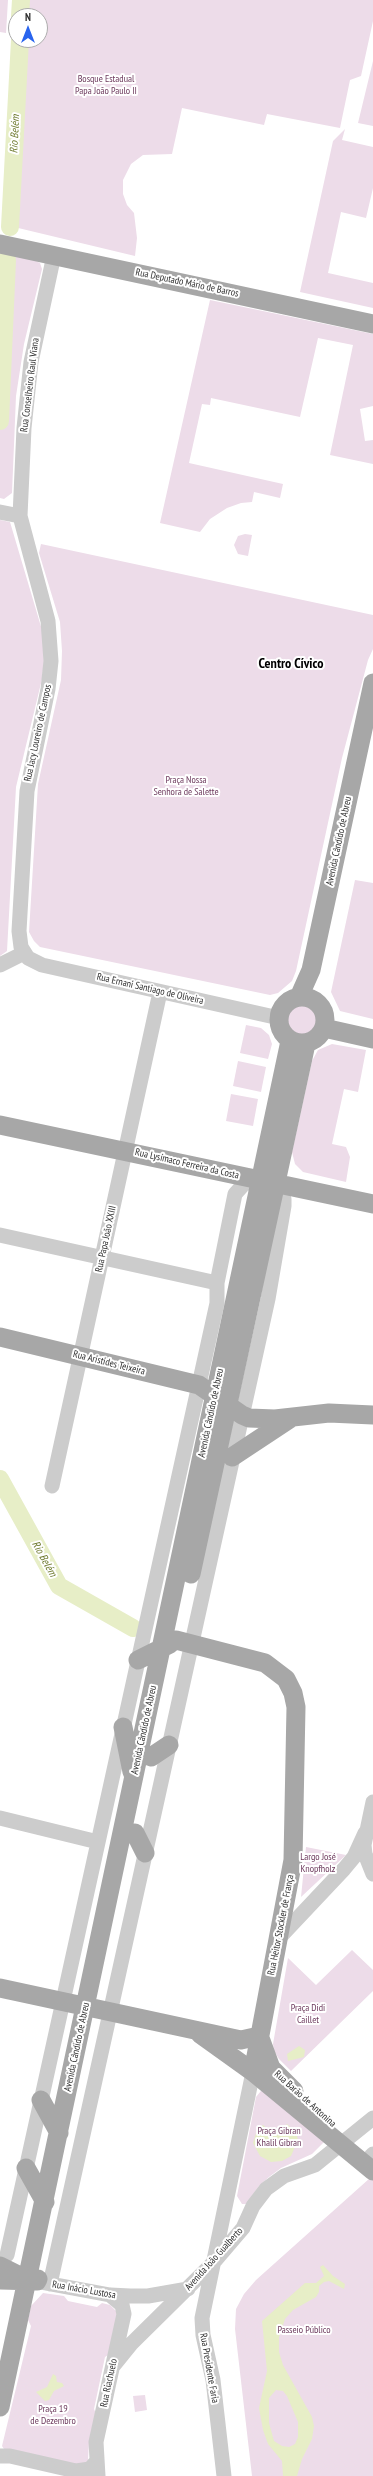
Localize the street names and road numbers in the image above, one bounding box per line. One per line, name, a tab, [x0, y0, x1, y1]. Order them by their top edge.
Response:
street label: Rua Deputado Mário de Barros	[134, 266, 240, 300]
street label: Rua Conselheiro Raul Viana	[18, 337, 42, 433]
street label: Rua Jacy Loureiro de Campos	[22, 683, 54, 783]
street label: Avenida Cândido de Abreu	[324, 795, 354, 887]
street label: Rua Ernani Santiago de Oliveira	[95, 971, 205, 1007]
street label: Rua Lysímaco Ferreira da Costa	[134, 1146, 240, 1182]
street label: Rua Papa João XXIII	[93, 1205, 119, 1273]
street label: Rua Aristides Teixeira	[72, 1348, 146, 1378]
street label: Avenida Cândido de Abreu	[196, 1367, 226, 1459]
street label: Avenida Cândido de Abreu	[129, 1684, 159, 1776]
street label: Rua Heitor Stockler de França	[265, 1874, 297, 1976]
street label: Avenida Cândido de Abreu	[62, 2001, 92, 2093]
street label: Rua Barão de Antonina	[272, 2068, 338, 2130]
street label: Avenida João Gualberto	[183, 2225, 245, 2293]
street label: Rua Inácio Lustosa	[51, 2279, 117, 2301]
street label: Rua Presidente Faria	[197, 2332, 221, 2404]
street label: Rua Riachuelo	[98, 2358, 120, 2408]

